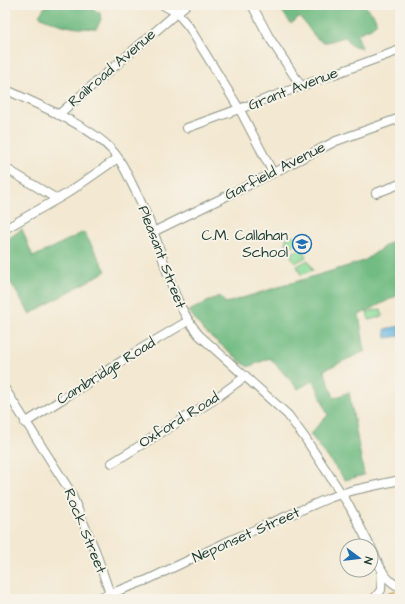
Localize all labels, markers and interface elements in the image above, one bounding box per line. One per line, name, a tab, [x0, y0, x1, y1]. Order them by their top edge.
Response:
street label: Railroad Avenue	[64, 24, 160, 112]
street label: Grant Avenue	[245, 62, 341, 116]
street label: Garfield Avenue	[221, 137, 329, 205]
street label: Pleasant Street	[133, 203, 191, 311]
place label: C.M. Callahan School	[202, 225, 288, 263]
school or university icon: C.M. Callahan School	[291, 233, 313, 255]
street label: Cambridge Road	[53, 332, 160, 411]
street label: Oxford Road	[135, 387, 223, 453]
street label: Rock Street	[58, 485, 112, 577]
street label: Neponset Street	[189, 502, 303, 568]
north arrow	[339, 538, 379, 578]
text: N	[360, 555, 376, 566]

